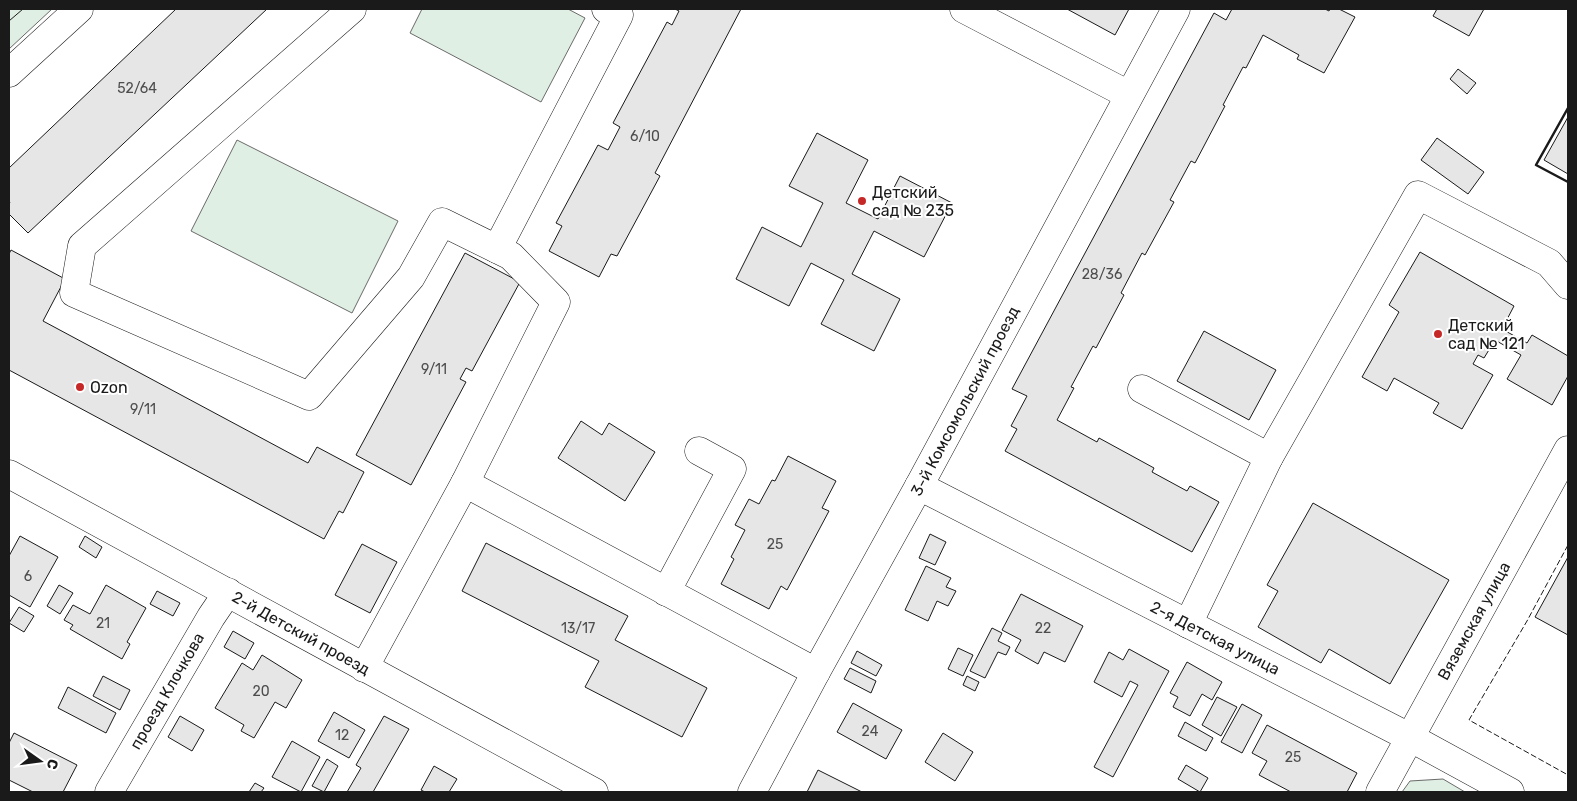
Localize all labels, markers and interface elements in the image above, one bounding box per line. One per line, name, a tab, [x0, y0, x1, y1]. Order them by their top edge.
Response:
house number: 52/64	[117, 80, 157, 97]
house number: 6/10	[630, 128, 660, 145]
place label: Детский сад № 235	[872, 183, 954, 220]
marker: Детский сад № 235	[856, 195, 868, 207]
house number: 28/36	[1082, 266, 1122, 283]
street label: 3-й Комсомольский проезд	[907, 303, 1023, 499]
place label: Детский сад № 121	[1448, 316, 1525, 353]
marker: Детский сад № 121	[1432, 328, 1444, 340]
house number: 9/11	[421, 361, 447, 378]
place label: Ozon	[90, 378, 128, 397]
marker: Ozon	[74, 381, 86, 393]
house number: 9/11	[130, 401, 156, 418]
house number: 25	[767, 536, 783, 553]
street label: Вяземская улица	[1434, 559, 1514, 683]
house number: 6	[24, 568, 32, 585]
street label: 2-й Детский проезд	[229, 587, 374, 679]
street label: 2-я Детская улица	[1147, 597, 1283, 679]
house number: 21	[96, 615, 110, 632]
house number: 13/17	[561, 620, 595, 637]
house number: 22	[1035, 620, 1051, 637]
street label: проезд Клочкова	[126, 629, 208, 753]
house number: 20	[252, 683, 270, 700]
house number: 24	[862, 723, 879, 740]
house number: 12	[335, 727, 349, 744]
north arrow	[15, 736, 65, 786]
house number: 25	[1285, 749, 1301, 766]
text: С	[43, 757, 62, 771]

